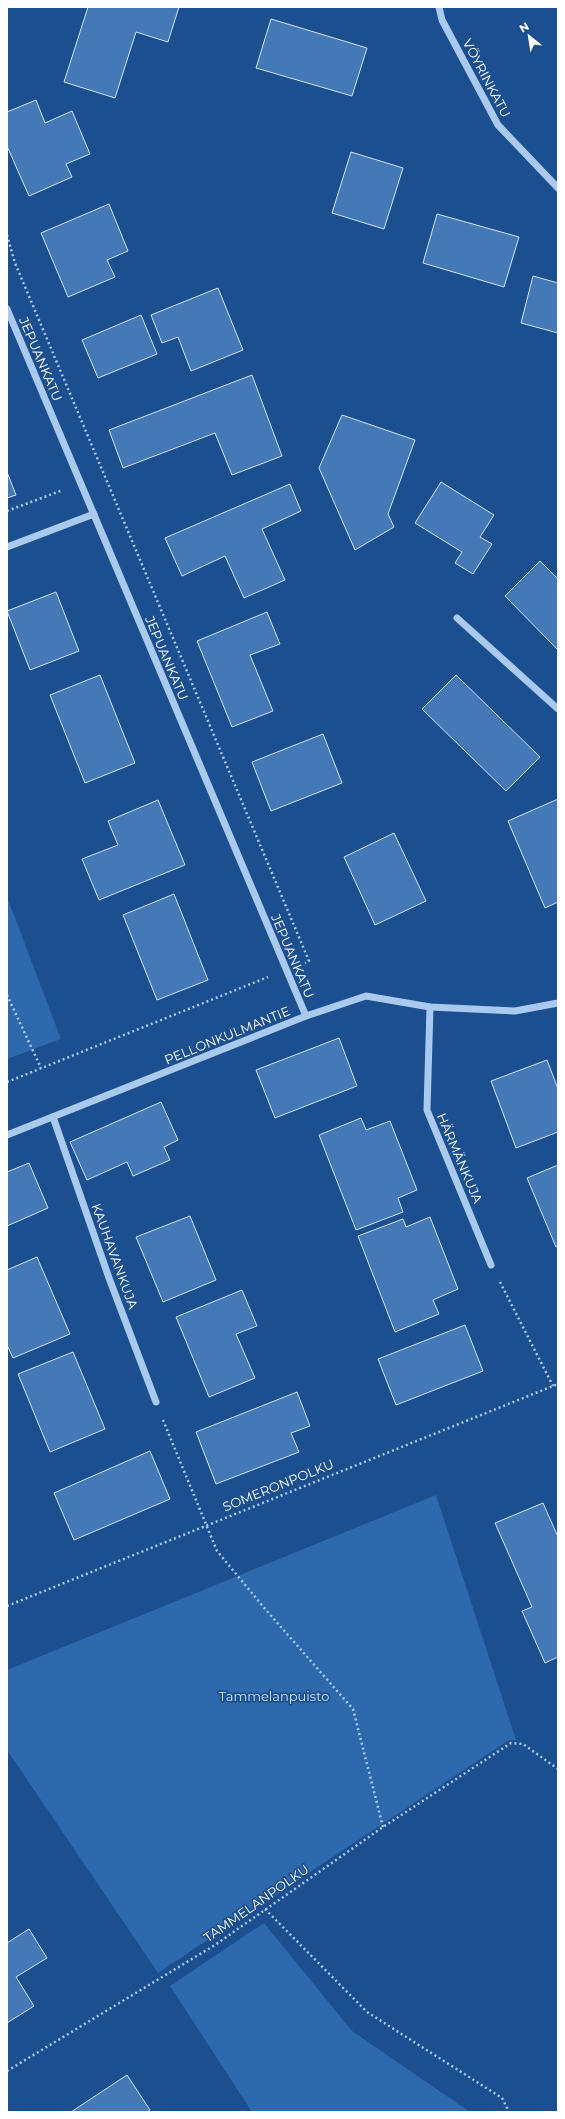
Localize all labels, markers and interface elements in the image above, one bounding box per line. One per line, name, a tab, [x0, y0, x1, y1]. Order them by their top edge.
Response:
north arrow	[509, 16, 549, 56]
text: N	[517, 19, 531, 36]
street label: VÖYRINKATU	[460, 36, 514, 120]
street label: JEPUANKATU	[16, 314, 66, 403]
street label: JEPUANKATU	[142, 613, 192, 702]
street label: JEPUANKATU	[268, 911, 318, 1000]
street label: PELLONKULMANTIE	[162, 1002, 292, 1068]
street label: HÄRMÄNKUJA	[434, 1110, 487, 1206]
street label: KAUHAVANKUJA	[88, 1201, 142, 1312]
street label: SOMERONPOLKU	[220, 1455, 336, 1515]
park label: Tammelanpuisto	[219, 1688, 329, 1704]
street label: TAMMELANPOLKU	[200, 1861, 312, 1945]

